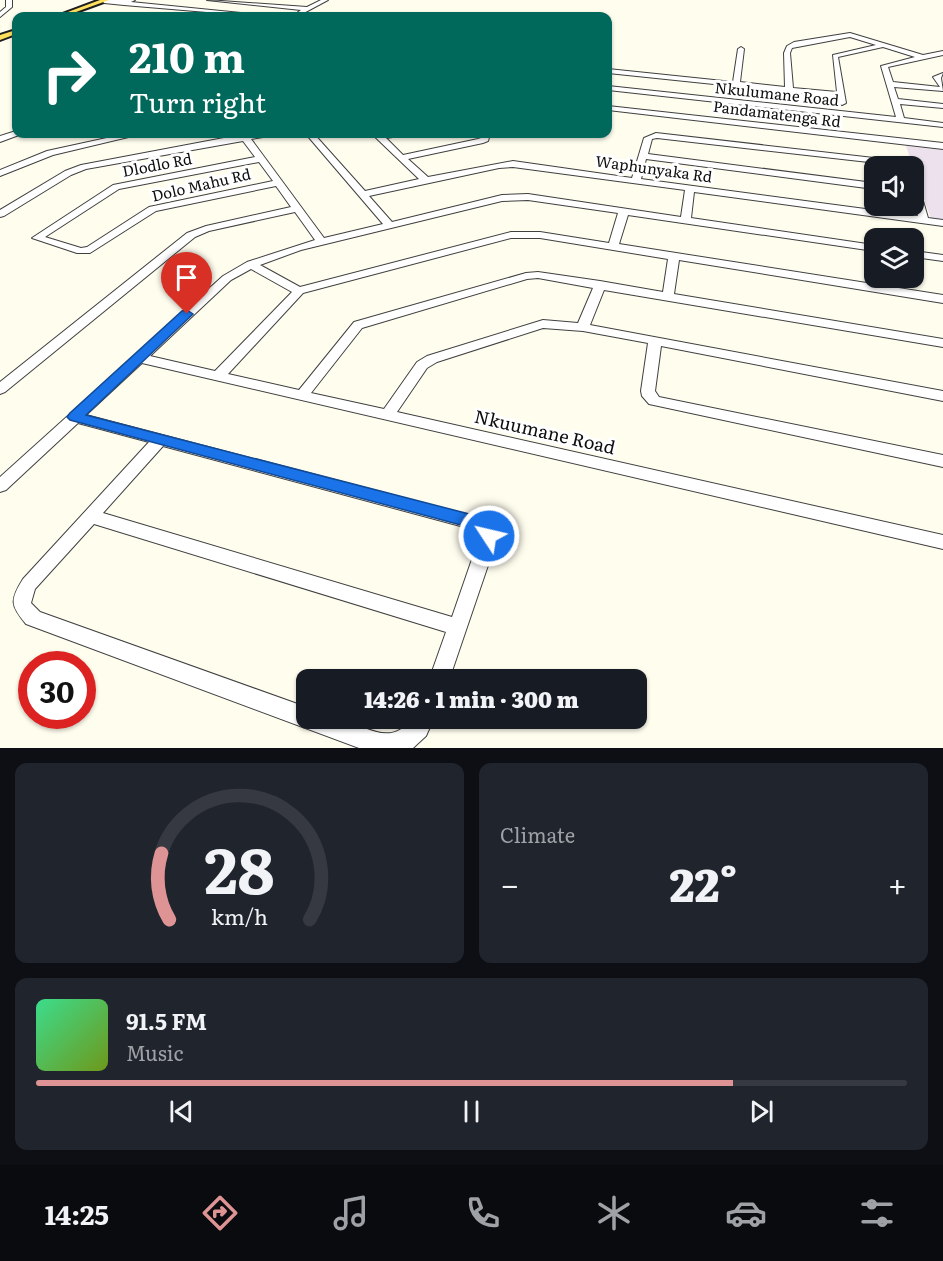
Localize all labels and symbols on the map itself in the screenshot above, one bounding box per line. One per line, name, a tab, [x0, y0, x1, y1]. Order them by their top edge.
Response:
street label: Nkulumane Road	[714, 75, 840, 111]
street label: Pandamatenga Rd	[712, 94, 842, 132]
street label: Dlodlo Rd	[120, 146, 194, 182]
street label: Waphunyaka Rd	[594, 148, 714, 188]
street label: Dolo Mahu Rd	[149, 161, 253, 207]
pin	[161, 252, 212, 314]
street label: Nkuumane Road	[472, 402, 618, 460]
position arrow	[457, 504, 521, 568]
speed limit sign: 30	[18, 651, 96, 729]

